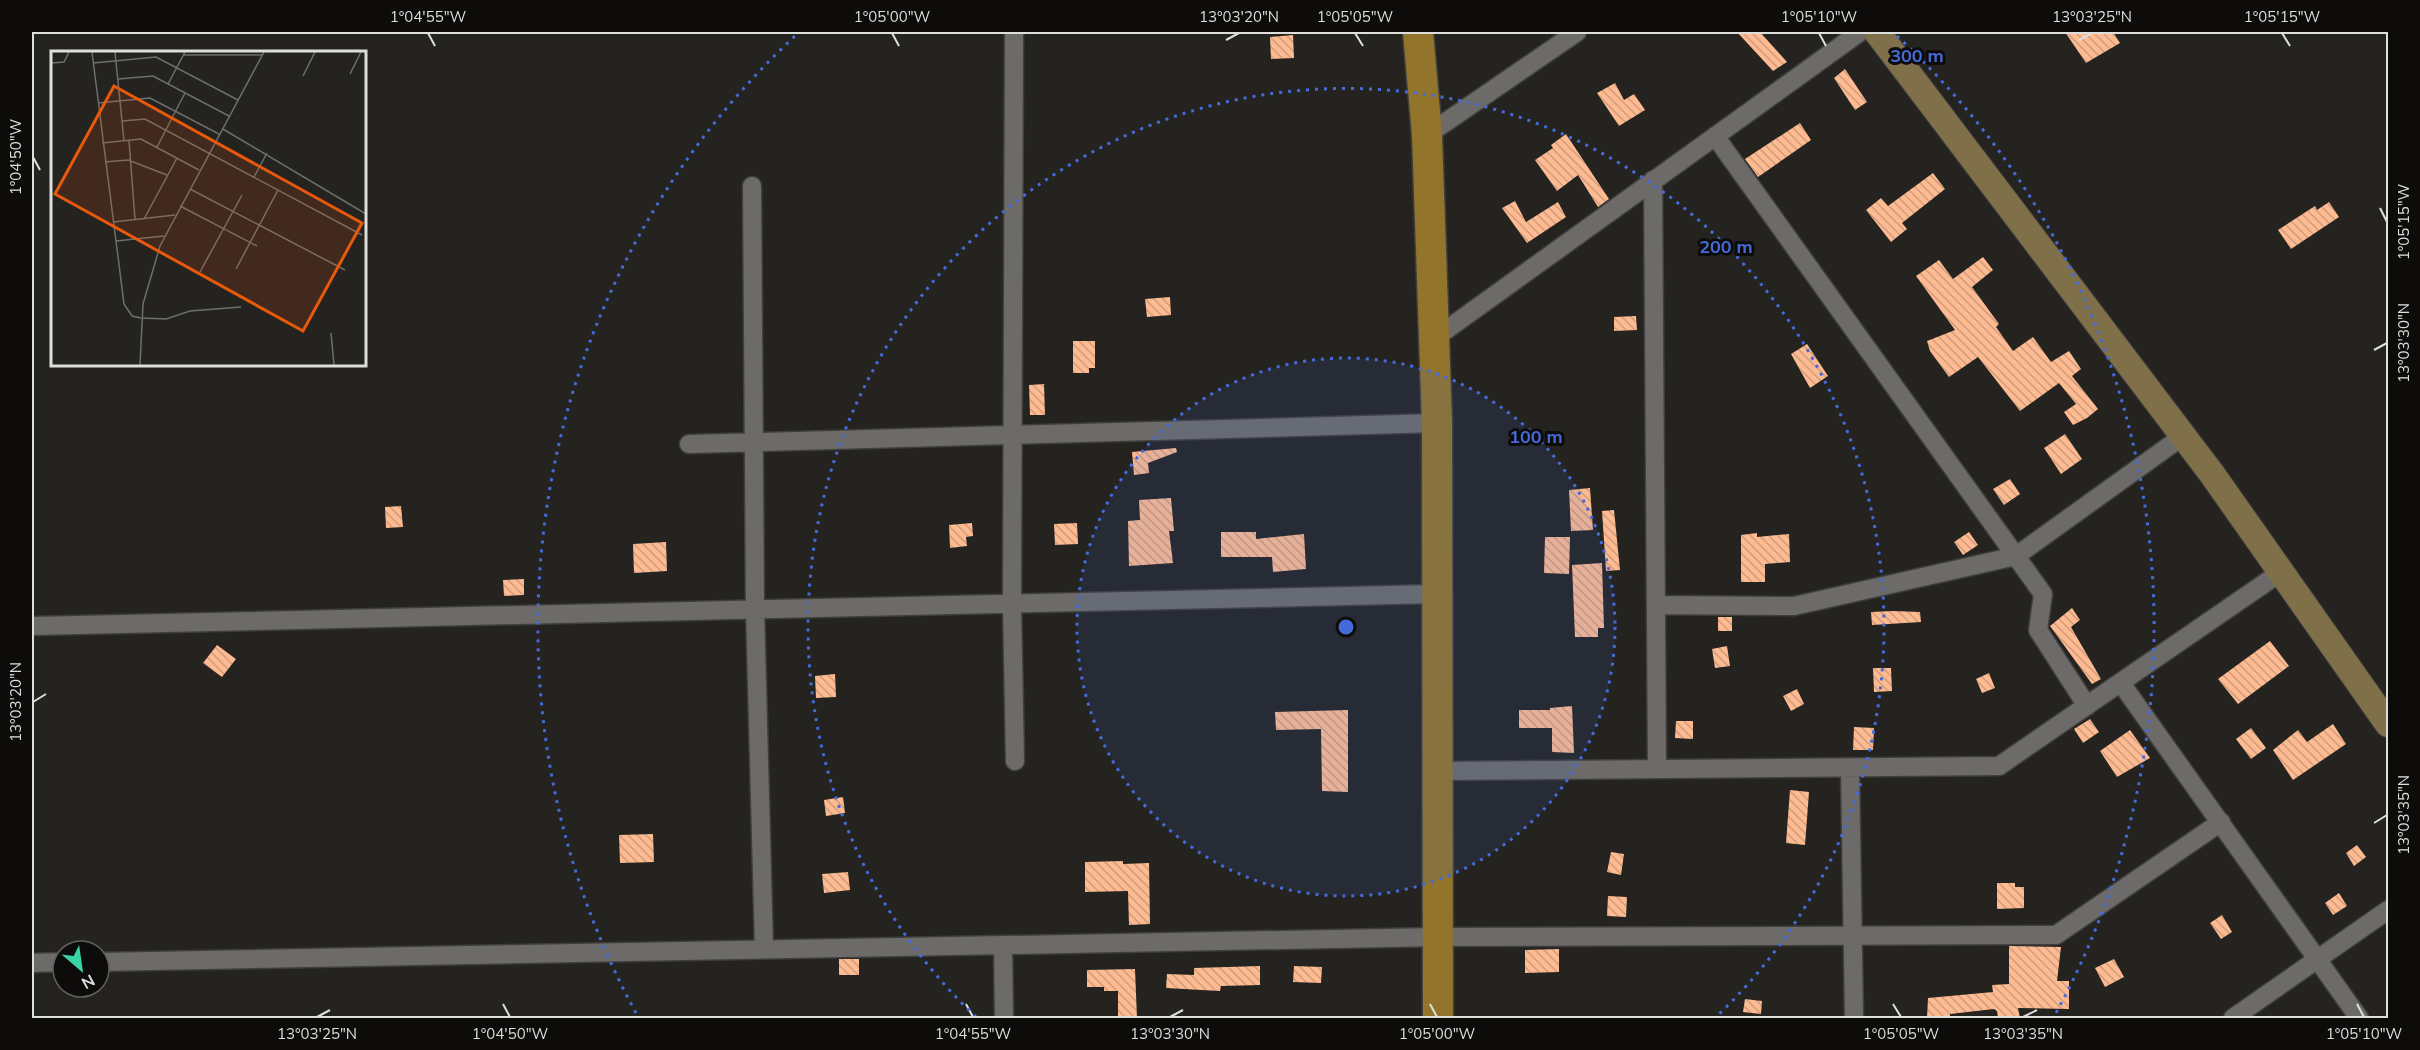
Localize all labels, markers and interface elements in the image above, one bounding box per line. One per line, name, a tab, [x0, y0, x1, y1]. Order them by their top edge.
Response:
text: 1°04'55"W	[390, 7, 467, 26]
text: 1°05'00"W	[854, 7, 931, 26]
text: 13°03'20"N	[1199, 7, 1279, 26]
text: 1°05'05"W	[1317, 7, 1394, 26]
text: 1°05'10"W	[1781, 7, 1858, 26]
text: 13°03'25"N	[2052, 7, 2132, 26]
text: 1°05'15"W	[2244, 7, 2321, 26]
text: 300 m	[1890, 44, 1944, 67]
inset map	[51, 51, 366, 366]
text: 1°04'50"W	[6, 118, 25, 195]
text: 1°05'15"W	[2394, 183, 2413, 260]
text: 200 m	[1699, 235, 1753, 258]
text: 13°03'30"N	[2394, 303, 2413, 383]
text: 100 m	[1509, 425, 1563, 448]
centre of rings	[1336, 617, 1356, 637]
text: 13°03'20"N	[6, 662, 25, 742]
text: 13°03'35"N	[2394, 775, 2413, 855]
north arrow	[51, 939, 111, 999]
text: N	[78, 970, 98, 994]
text: 13°03'25"N	[277, 1024, 357, 1043]
text: 1°04'50"W	[472, 1024, 549, 1043]
text: 1°04'55"W	[935, 1024, 1012, 1043]
text: 13°03'30"N	[1130, 1024, 1210, 1043]
text: 1°05'00"W	[1399, 1024, 1476, 1043]
text: 1°05'05"W	[1863, 1024, 1940, 1043]
text: 13°03'35"N	[1983, 1024, 2063, 1043]
text: 1°05'10"W	[2326, 1024, 2403, 1043]

